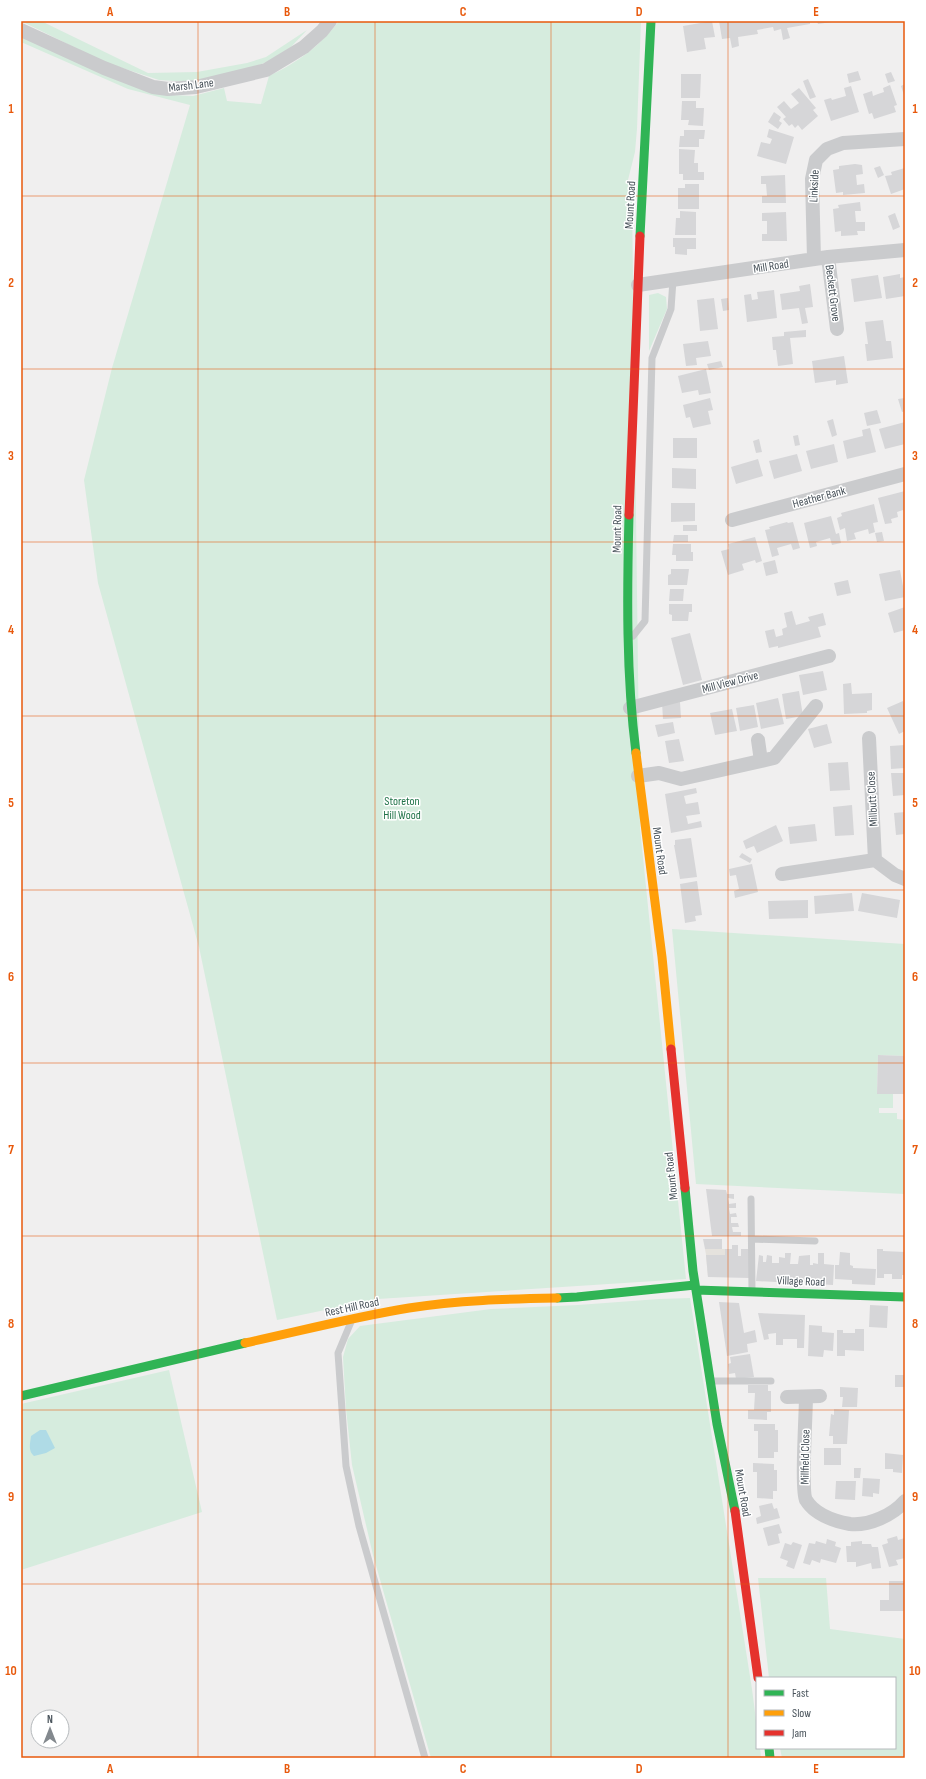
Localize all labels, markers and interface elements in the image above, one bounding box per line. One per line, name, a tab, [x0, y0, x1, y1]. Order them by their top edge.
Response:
text: A	[106, 4, 114, 20]
text: B	[284, 4, 290, 20]
text: C	[460, 4, 467, 20]
text: D	[636, 4, 643, 20]
text: E	[813, 4, 819, 20]
street label: Marsh Lane	[168, 75, 215, 96]
text: 1	[8, 101, 14, 117]
text: 1	[912, 101, 918, 117]
street label: Linkside	[806, 169, 823, 203]
street label: Mount Road	[622, 181, 639, 229]
street label: Mill Road	[752, 256, 790, 277]
street label: Beckett Grove	[822, 264, 843, 322]
text: 2	[8, 275, 14, 291]
text: 2	[912, 275, 918, 291]
text: 3	[8, 448, 14, 464]
text: 3	[912, 448, 918, 464]
street label: Heather Bank	[791, 483, 848, 512]
street label: Mount Road	[610, 505, 625, 553]
text: 4	[8, 622, 14, 638]
text: 4	[912, 622, 918, 638]
street label: Mill View Drive	[700, 668, 760, 697]
street label: Millbutt Close	[864, 771, 881, 827]
park label: Storeton Hill Wood	[383, 794, 421, 823]
text: 5	[8, 795, 14, 811]
text: 5	[912, 795, 918, 811]
street label: Mount Road	[649, 826, 670, 876]
text: 6	[8, 969, 14, 985]
text: 6	[912, 969, 918, 985]
text: 7	[8, 1142, 14, 1158]
text: 7	[912, 1142, 918, 1158]
street label: Mount Road	[662, 1151, 681, 1201]
street label: Village Road	[777, 1273, 825, 1290]
street label: Rest Hill Road	[324, 1294, 380, 1321]
text: 8	[8, 1316, 14, 1332]
text: 8	[912, 1316, 918, 1332]
street label: Millfield Close	[798, 1429, 813, 1485]
street label: Mount Road	[731, 1468, 754, 1518]
text: 9	[8, 1489, 14, 1505]
text: 9	[912, 1489, 918, 1505]
text: 10	[5, 1663, 17, 1679]
text: 10	[909, 1663, 921, 1679]
legend	[756, 1677, 896, 1749]
text: Fast	[792, 1686, 809, 1701]
text: Slow	[792, 1706, 811, 1721]
north arrow	[30, 1709, 70, 1749]
text: N	[47, 1713, 53, 1726]
text: Jam	[791, 1726, 807, 1741]
text: A	[106, 1761, 114, 1777]
text: B	[284, 1761, 290, 1777]
text: C	[460, 1761, 467, 1777]
text: D	[636, 1761, 643, 1777]
text: E	[813, 1761, 819, 1777]

